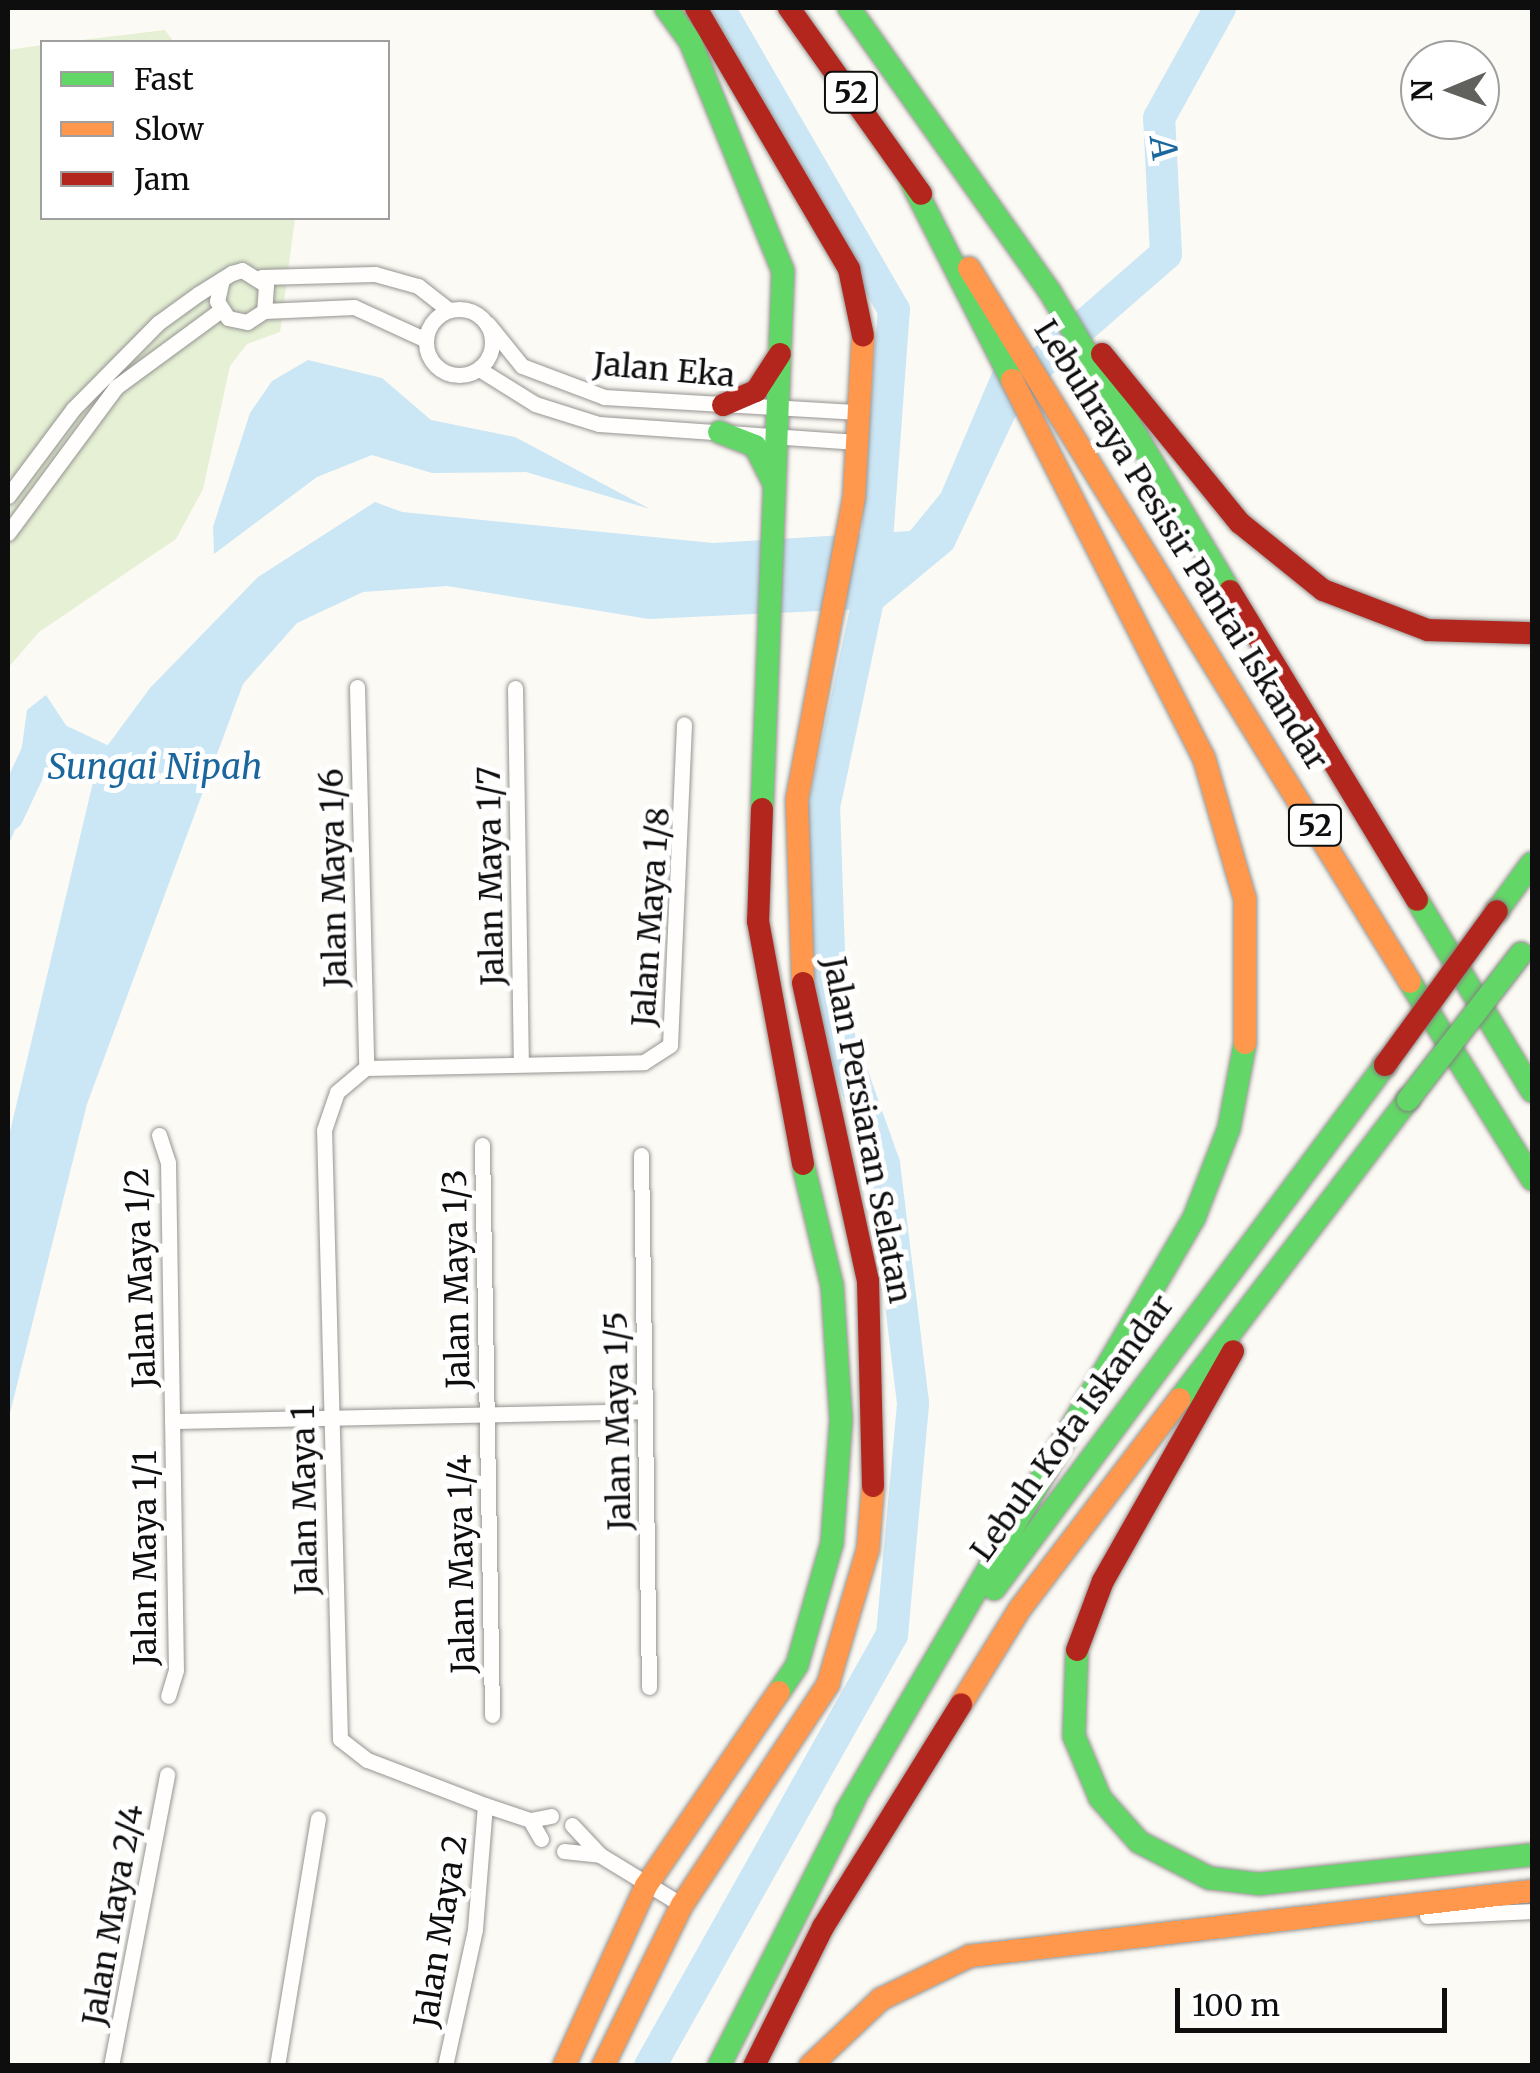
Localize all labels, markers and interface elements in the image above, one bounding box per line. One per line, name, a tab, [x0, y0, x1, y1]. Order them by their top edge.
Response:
legend	[40, 40, 390, 220]
north arrow	[1400, 40, 1500, 140]
text: Fast	[134, 60, 194, 98]
road number: 52	[824, 67, 878, 117]
text: N	[1404, 79, 1440, 102]
text: Slow	[134, 110, 204, 148]
water label: A	[1141, 134, 1185, 162]
text: Jam	[134, 160, 190, 198]
street label: Lebuhraya Pesisir Pantai Iskandar	[1026, 313, 1336, 777]
street label: Jalan Eka	[592, 345, 736, 395]
water label: Sungai Nipah	[48, 746, 262, 788]
street label: Jalan Maya 1/7	[470, 766, 512, 986]
street label: Jalan Maya 1/6	[313, 768, 355, 988]
road number: 52	[1288, 800, 1342, 850]
street label: Jalan Maya 1/8	[624, 806, 678, 1028]
street label: Jalan Persiaran Selatan	[815, 954, 919, 1306]
street label: Jalan Maya 1/2	[118, 1167, 164, 1389]
street label: Jalan Maya 1/3	[436, 1169, 478, 1389]
street label: Lebuh Kota Iskandar	[963, 1288, 1181, 1568]
street label: Jalan Maya 1/5	[597, 1311, 639, 1531]
street label: Jalan Maya 1	[284, 1405, 326, 1595]
street label: Jalan Maya 1/1	[126, 1450, 164, 1666]
street label: Jalan Maya 1/4	[441, 1454, 483, 1674]
street label: Jalan Maya 2/4	[75, 1802, 151, 2028]
street label: Jalan Maya 2	[407, 1832, 475, 2030]
scale bar	[1180, 1968, 1452, 2030]
text: 100 m	[1192, 1986, 1280, 2024]

